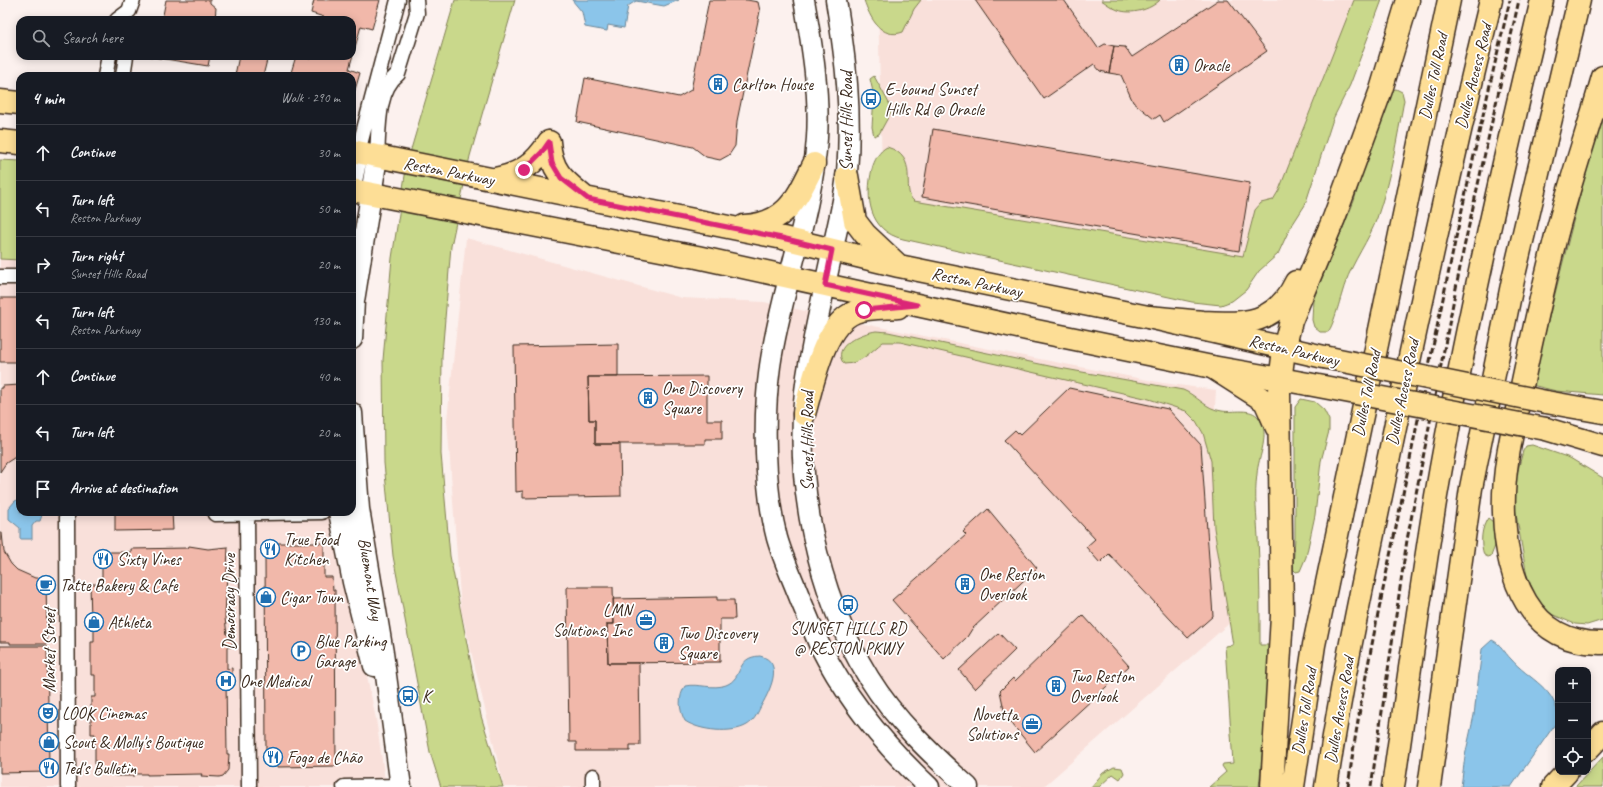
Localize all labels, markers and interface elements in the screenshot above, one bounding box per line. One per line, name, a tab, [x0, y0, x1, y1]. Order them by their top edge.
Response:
search box	[16, 16, 356, 60]
street label: Dulles Access Road	[1450, 18, 1498, 131]
icon: search	[30, 27, 52, 49]
text: Search here	[62, 29, 123, 48]
street label: Dulles Toll Road	[1414, 29, 1453, 121]
building icon: Oracle	[1168, 54, 1190, 76]
place label: Oracle	[1193, 55, 1231, 76]
street label: Sunset Hills Road	[836, 69, 857, 171]
building icon: Carlton House	[707, 73, 729, 95]
place label: Carlton House	[732, 74, 814, 95]
place label: E-bound Sunset Hills Rd @ Oracle	[885, 79, 986, 120]
text: 4 min	[32, 88, 65, 109]
bus stop icon: E-bound Sunset Hills Rd @ Oracle	[860, 88, 882, 110]
text: Walk · 290 m	[281, 90, 340, 106]
icon: ahead	[32, 142, 54, 164]
text: Continue	[70, 143, 115, 162]
text: 30 m	[318, 145, 340, 161]
street label: Reston Parkway	[402, 152, 497, 191]
route end	[515, 161, 533, 179]
text: Turn left	[70, 191, 113, 210]
icon: left	[32, 198, 54, 220]
text: 50 m	[318, 201, 340, 217]
text: Reston Parkway	[70, 210, 140, 226]
text: Turn right	[70, 247, 123, 266]
icon: right	[32, 254, 54, 276]
text: 20 m	[318, 257, 340, 273]
street label: Reston Parkway	[930, 263, 1025, 303]
text: Sunset Hills Road	[70, 266, 146, 282]
route start	[855, 301, 873, 319]
text: Turn left	[70, 303, 113, 322]
icon: left	[32, 310, 54, 332]
text: 130 m	[312, 313, 340, 329]
text: Reston Parkway	[70, 322, 140, 338]
street label: Reston Parkway	[1247, 330, 1342, 371]
street label: Dulles Access Road	[1381, 334, 1425, 447]
street label: Dulles Toll Road	[1347, 346, 1386, 438]
icon: ahead	[32, 366, 54, 388]
text: Continue	[70, 367, 115, 386]
text: 40 m	[318, 369, 340, 385]
place label: One Discovery Square	[662, 378, 743, 419]
building icon: One Discovery Square	[637, 387, 659, 409]
street label: Sunset Hills Road	[797, 389, 818, 491]
icon: left	[32, 422, 54, 444]
text: Turn left	[70, 423, 113, 442]
text: 20 m	[318, 425, 340, 441]
icon: arrive	[32, 478, 54, 500]
text: Arrive at destination	[70, 479, 177, 498]
place label: True Food Kitchen	[284, 529, 341, 570]
street label: Bluemont Way	[354, 536, 388, 623]
restaurant icon: True Food Kitchen	[259, 538, 281, 560]
restaurant icon: Sixty Vines	[92, 548, 114, 570]
place label: Sixty Vines	[117, 549, 182, 570]
street label: Democracy Drive	[219, 552, 240, 650]
place label: One Reston Overlook	[979, 564, 1046, 605]
building icon: One Reston Overlook	[954, 573, 976, 595]
cafe icon: Tatte Bakery & Cafe	[35, 574, 57, 596]
place label: Tatte Bakery & Cafe	[60, 575, 179, 596]
shop icon: Cigar Town	[255, 586, 277, 608]
place label: Cigar Town	[280, 587, 344, 608]
bus stop icon: SUNSET HILLS RD @ RESTON PKWY	[837, 594, 859, 616]
place label: LMN Solutions, Inc	[553, 600, 634, 641]
street label: Market Street	[39, 605, 60, 692]
office icon: LMN Solutions, Inc	[635, 609, 657, 631]
shop icon: Athleta	[83, 611, 105, 633]
place label: Athleta	[108, 612, 152, 633]
place label: SUNSET HILLS RD @ RESTON PKWY	[790, 618, 908, 659]
place label: Two Discovery Square	[678, 623, 758, 664]
place label: Blue Parking Garage	[315, 631, 388, 672]
building icon: Two Discovery Square	[653, 632, 675, 654]
parking icon: Blue Parking Garage	[290, 640, 312, 662]
street label: Dulles Access Road	[1320, 652, 1360, 765]
street label: Dulles Toll Road	[1287, 664, 1322, 756]
place label: Two Reston Overlook	[1070, 666, 1135, 707]
map controls	[1555, 667, 1591, 775]
button: +	[1555, 667, 1591, 703]
hospital icon: One Medical	[215, 670, 237, 692]
place label: One Medical	[240, 671, 313, 692]
building icon: Two Reston Overlook	[1045, 675, 1067, 697]
bus stop icon: K	[397, 685, 419, 707]
place label: K	[422, 686, 434, 707]
theatre icon: LOOK Cinemas	[37, 702, 59, 724]
place label: LOOK Cinemas	[62, 703, 148, 724]
button: −	[1555, 703, 1591, 739]
place label: Novetta Solutions	[966, 704, 1020, 745]
office icon: Novetta Solutions	[1021, 713, 1043, 735]
shop icon: Scout & Molly's Boutique	[38, 731, 60, 753]
place label: Scout & Molly's Boutique	[63, 732, 204, 753]
button: locate	[1555, 739, 1591, 775]
restaurant icon: Fogo de Chão	[262, 746, 284, 768]
place label: Fogo de Chão	[287, 747, 363, 768]
restaurant icon: Ted's Bulletin	[38, 757, 60, 779]
place label: Ted's Bulletin	[63, 758, 137, 779]

